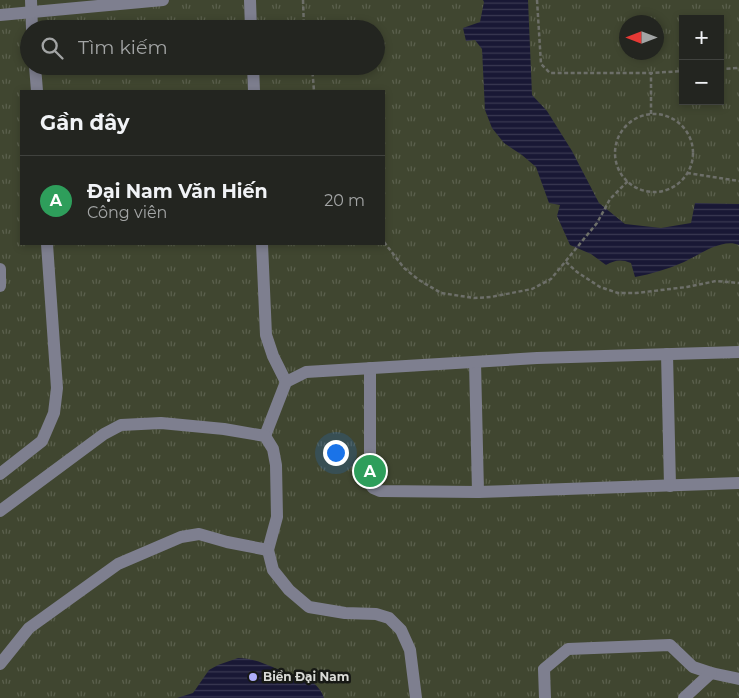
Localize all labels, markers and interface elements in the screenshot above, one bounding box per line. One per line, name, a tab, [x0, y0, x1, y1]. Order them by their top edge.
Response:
north arrow	[619, 15, 664, 60]
map controls	[679, 15, 724, 105]
button: +	[679, 15, 724, 60]
search box	[20, 20, 385, 75]
icon: search	[38, 34, 66, 62]
text: Tìm kiếm	[78, 36, 168, 59]
button: −	[679, 60, 724, 105]
text: Gần đây	[40, 110, 129, 135]
text: Đại Nam Văn Hiến	[87, 180, 268, 203]
text: A	[50, 191, 62, 210]
text: 20 m	[324, 191, 365, 210]
text: Công viên	[87, 203, 167, 222]
your location	[323, 440, 349, 466]
pin: A	[354, 452, 386, 490]
place label: Biển Đại Nam	[263, 669, 349, 684]
marker: Biển Đại Nam	[247, 671, 259, 683]

